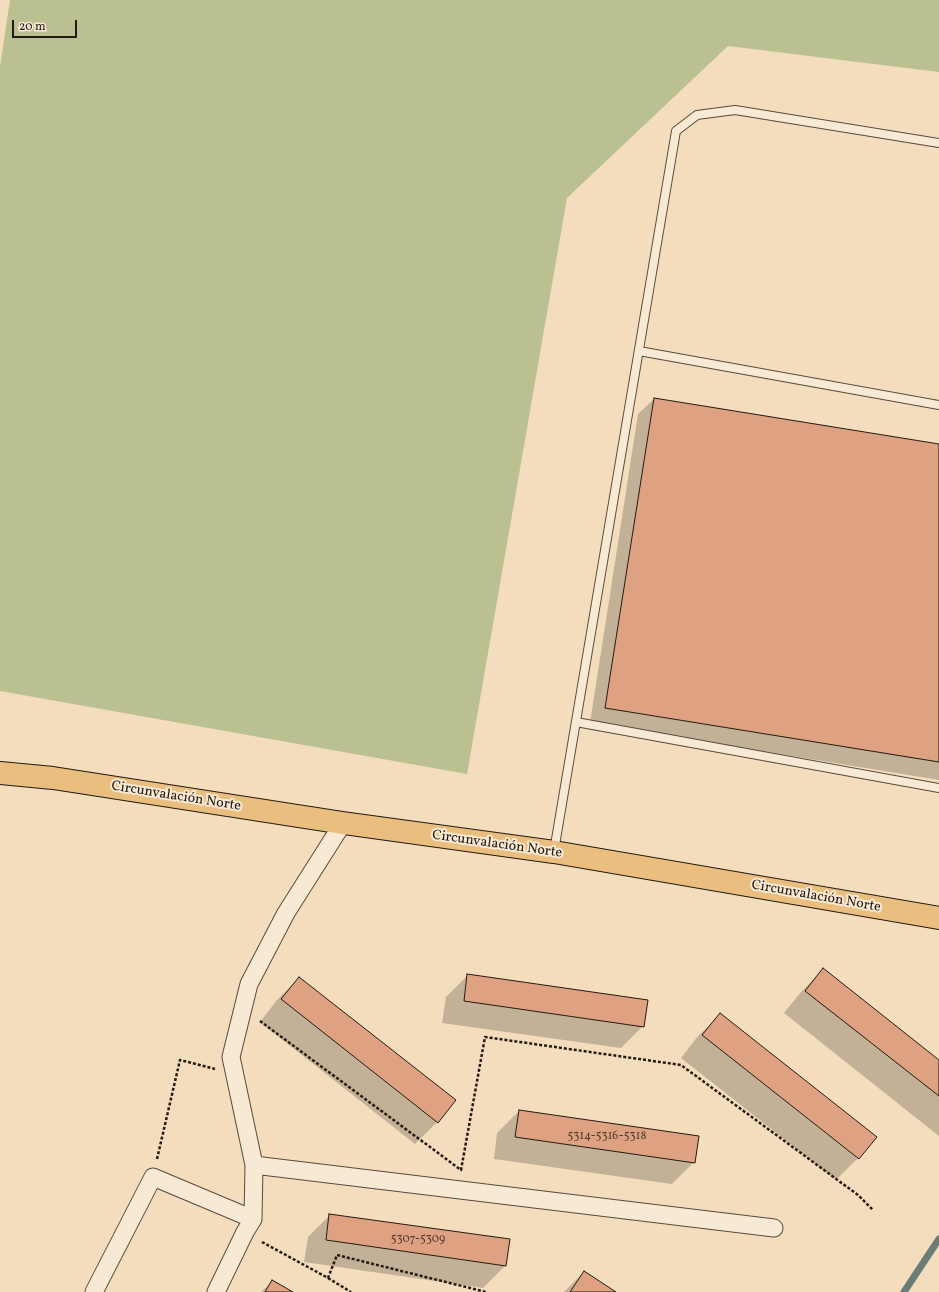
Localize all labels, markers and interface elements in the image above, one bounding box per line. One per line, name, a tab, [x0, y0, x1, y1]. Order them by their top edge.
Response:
scale bar	[14, 12, 79, 38]
text: 20 m	[19, 19, 46, 35]
street label: Circunvalación Norte	[110, 778, 242, 816]
street label: Circunvalación Norte	[431, 828, 563, 862]
street label: Circunvalación Norte	[750, 877, 882, 917]
house number: 5314-5316-5318	[567, 1130, 647, 1144]
house number: 5307-5309	[391, 1233, 445, 1247]

